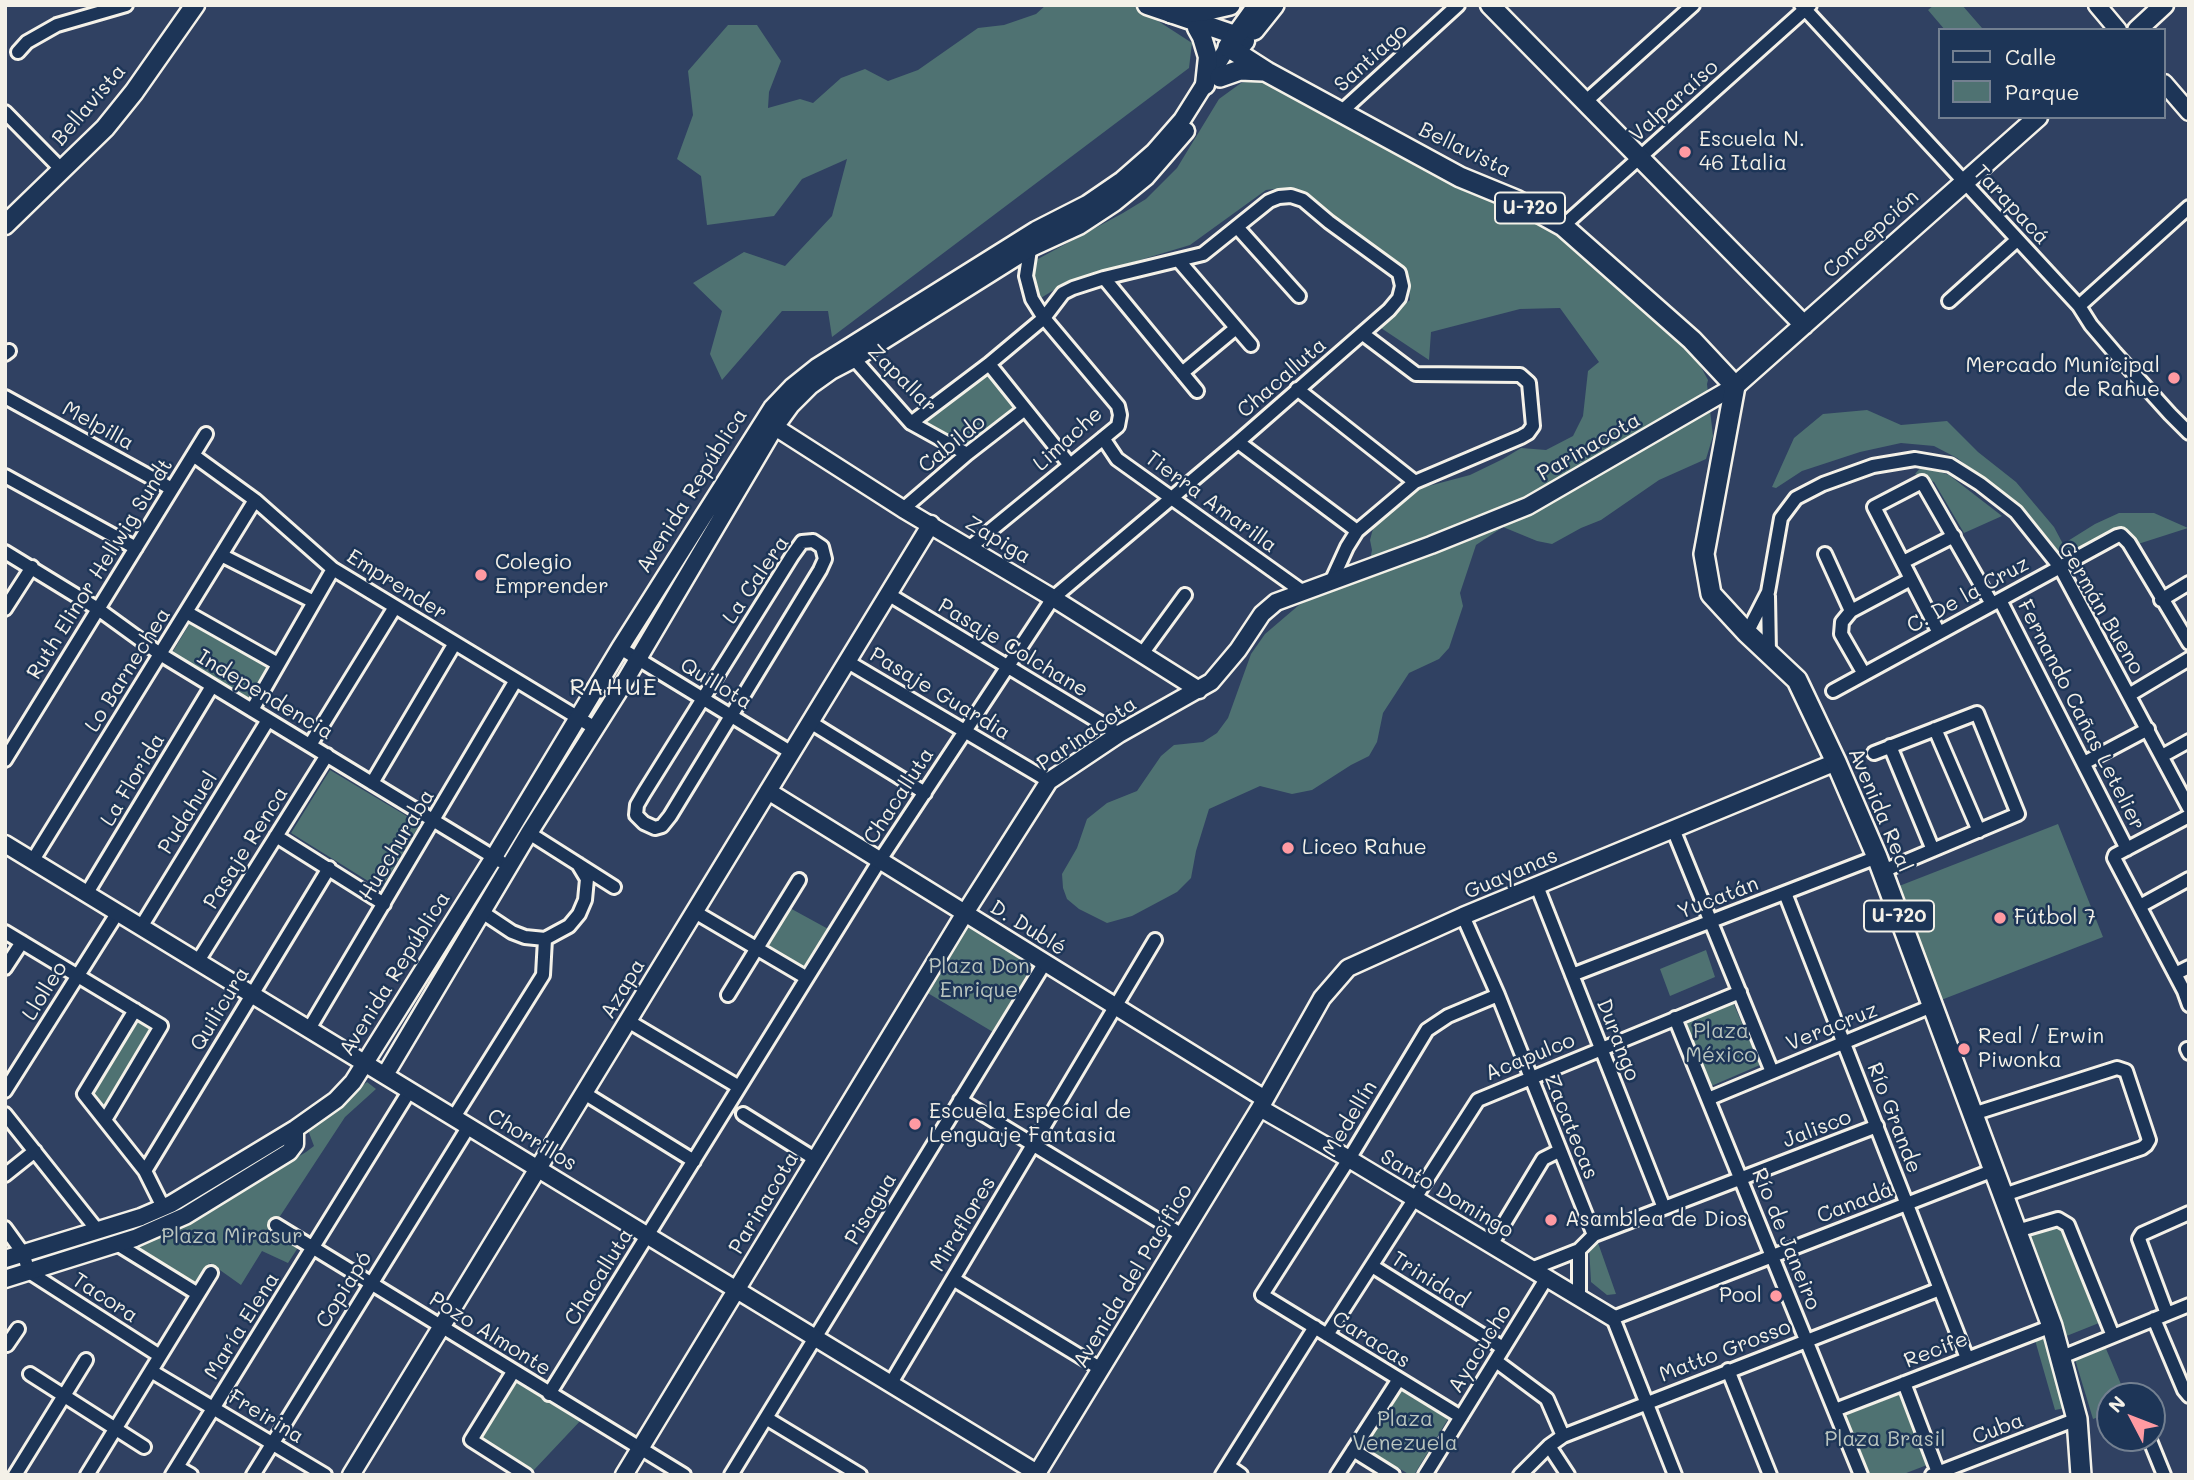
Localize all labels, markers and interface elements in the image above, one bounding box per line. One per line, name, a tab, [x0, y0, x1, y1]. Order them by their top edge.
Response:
street label: Santiago	[1329, 19, 1413, 97]
legend	[1938, 28, 2166, 119]
text: Calle	[2005, 43, 2057, 70]
street label: Valparaíso	[1624, 55, 1724, 147]
street label: Bellavista	[47, 59, 131, 151]
text: Parque	[2005, 78, 2079, 105]
street label: Bellavista	[1415, 117, 1515, 183]
place label: Escuela N. 46 Italia	[1699, 127, 1805, 177]
marker: Escuela N. 46 Italia	[1677, 144, 1693, 160]
street label: Tarapacá	[1968, 160, 2054, 250]
street label: Concepción	[1818, 184, 1924, 284]
road number: U-720	[1495, 192, 1565, 224]
street label: Chacalluta	[1232, 333, 1332, 423]
street label: Zapallar	[862, 339, 942, 419]
place label: Mercado Municipal de Rahue	[1965, 353, 2160, 403]
marker: Mercado Municipal de Rahue	[2166, 370, 2182, 386]
street label: Melpilla	[58, 396, 138, 456]
street label: Limache	[1028, 401, 1108, 477]
street label: Avenida República	[631, 404, 753, 578]
street label: Parinacota	[1533, 407, 1645, 487]
street label: Cabildo	[913, 409, 991, 479]
street label: Tierra Amarilla	[1140, 446, 1282, 558]
street label: Ruth Elinor Hellwig Sundt	[22, 454, 178, 684]
street label: Zapiga	[961, 511, 1035, 569]
street label: La Calera	[717, 531, 795, 629]
street label: Germán Bueno	[2053, 537, 2149, 679]
street label: Emprender	[342, 544, 452, 626]
place label: Colegio Emprender	[495, 550, 609, 600]
street label: C. De la Cruz	[1902, 551, 2034, 639]
marker: Colegio Emprender	[473, 567, 489, 583]
street label: Pasaje Colchane	[933, 593, 1093, 703]
street label: Fernando Cañas Letelier	[2012, 596, 2150, 834]
street label: Lo Barnechea	[80, 603, 176, 737]
street label: Pasaje Guardia	[865, 642, 1015, 746]
street label: Independencia	[192, 644, 338, 746]
street label: Quillota	[675, 653, 757, 715]
district label: RAHUE	[570, 674, 658, 702]
street label: Parinacota	[1032, 691, 1142, 777]
street label: La Florida	[96, 729, 170, 831]
street label: Chacalluta	[859, 743, 939, 849]
street label: Avenida Real	[1843, 744, 1917, 876]
street label: Pudahuel	[153, 767, 223, 859]
street label: Pasaje Renca	[198, 782, 294, 914]
street label: Huechuraba	[354, 785, 440, 905]
place label: Liceo Rahue	[1302, 835, 1427, 861]
marker: Liceo Rahue	[1280, 840, 1296, 856]
street label: Guayanas	[1460, 843, 1562, 905]
street label: Yucatán	[1674, 871, 1762, 925]
street label: Avenida República	[334, 887, 456, 1061]
street label: D. Dublé	[985, 895, 1071, 961]
road number: U-720	[1864, 900, 1934, 932]
place label: Fútbol 7	[2014, 905, 2096, 931]
marker: Fútbol 7	[1992, 910, 2008, 926]
park label: Plaza Don Enrique	[928, 954, 1030, 1004]
street label: Azapa	[595, 955, 651, 1023]
street label: Llolleo	[17, 957, 73, 1025]
street label: Quilicura	[185, 962, 255, 1056]
street label: Durango	[1591, 995, 1645, 1085]
street label: Veracruz	[1783, 997, 1881, 1057]
park label: Plaza México	[1685, 1019, 1757, 1069]
place label: Real / Erwin Piwonka	[1978, 1024, 2104, 1074]
street label: Acapulco	[1481, 1028, 1579, 1086]
marker: Real / Erwin Piwonka	[1956, 1041, 1972, 1057]
street label: Río Grande	[1861, 1059, 1927, 1177]
street label: Zacatecas	[1539, 1071, 1603, 1183]
street label: Medellín	[1317, 1076, 1383, 1162]
place label: Escuela Especial de Lenguaje Fantasia	[929, 1099, 1132, 1149]
street label: Chorrillos	[483, 1103, 581, 1177]
street label: Jalisco	[1779, 1104, 1855, 1154]
marker: Escuela Especial de Lenguaje Fantasia	[907, 1116, 923, 1132]
street label: Santo Domingo	[1376, 1144, 1518, 1244]
street label: Parinacota	[724, 1147, 804, 1259]
street label: Río de Janeiro	[1746, 1164, 1826, 1314]
street label: Pisagua	[840, 1169, 902, 1249]
street label: Miraflores	[925, 1172, 1001, 1276]
street label: Canadá	[1814, 1177, 1896, 1229]
street label: Avenida del Pacífico	[1068, 1179, 1198, 1373]
place label: Asamblea de Dios	[1565, 1207, 1748, 1233]
marker: Asamblea de Dios	[1543, 1212, 1559, 1228]
park label: Plaza Mirasur	[161, 1224, 303, 1250]
street label: Chacalluta	[559, 1224, 639, 1330]
street label: Trinidad	[1387, 1246, 1473, 1314]
street label: Copiapó	[311, 1247, 377, 1333]
street label: Tacora	[67, 1267, 143, 1329]
street label: María Elena	[199, 1268, 285, 1384]
place label: Pool	[1719, 1283, 1762, 1309]
street label: Pozo Almonte	[424, 1286, 556, 1382]
marker: Pool	[1768, 1288, 1784, 1304]
street label: Ayacucho	[1443, 1300, 1517, 1398]
street label: Caracas	[1327, 1306, 1415, 1374]
street label: Matto Grosso	[1656, 1314, 1794, 1388]
street label: Recife	[1900, 1326, 1972, 1374]
north arrow	[2096, 1382, 2166, 1452]
street label: Freirina	[224, 1385, 308, 1449]
text: N	[2102, 1390, 2131, 1418]
park label: Plaza Venezuela	[1352, 1407, 1458, 1457]
street label: Cuba	[1969, 1408, 2027, 1450]
park label: Plaza Brasil	[1824, 1427, 1946, 1453]

